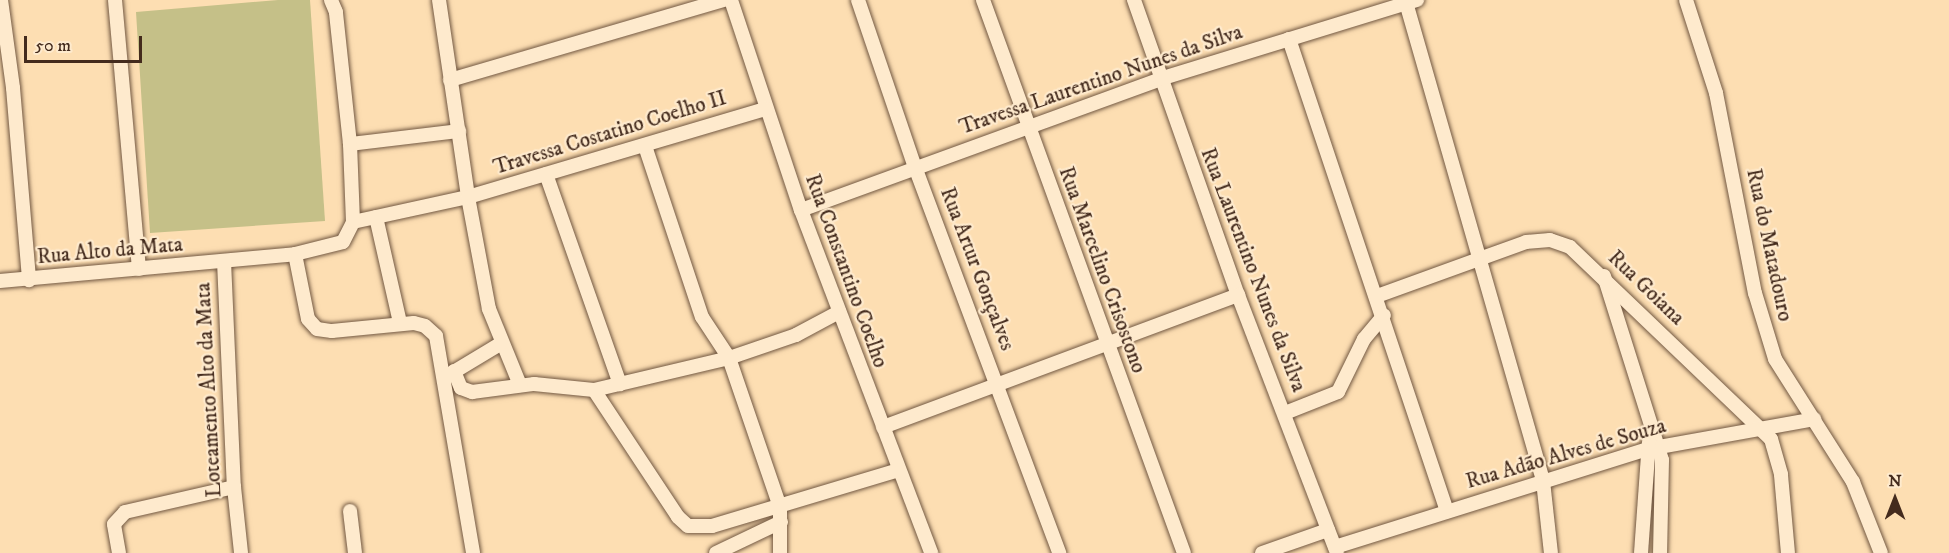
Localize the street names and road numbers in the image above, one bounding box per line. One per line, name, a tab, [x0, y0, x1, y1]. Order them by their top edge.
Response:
street label: Travessa Laurentino Nunes da Silva	[956, 20, 1246, 140]
street label: Travessa Costatino Coelho II	[490, 86, 730, 180]
street label: Rua Laurentino Nunes da Silva	[1195, 144, 1311, 396]
street label: Rua Marcelino Crisostono	[1053, 163, 1151, 377]
street label: Rua do Matadouro	[1741, 166, 1797, 324]
street label: Rua Constantino Coelho	[799, 171, 893, 371]
street label: Rua Artur Gonçalves	[934, 184, 1020, 354]
street label: Rua Alto da Mata	[36, 232, 184, 270]
street label: Rua Goiana	[1602, 245, 1690, 331]
street label: Loteamento Alto da Mata	[191, 282, 227, 498]
street label: Rua Adão Alves de Souza	[1463, 413, 1669, 495]

